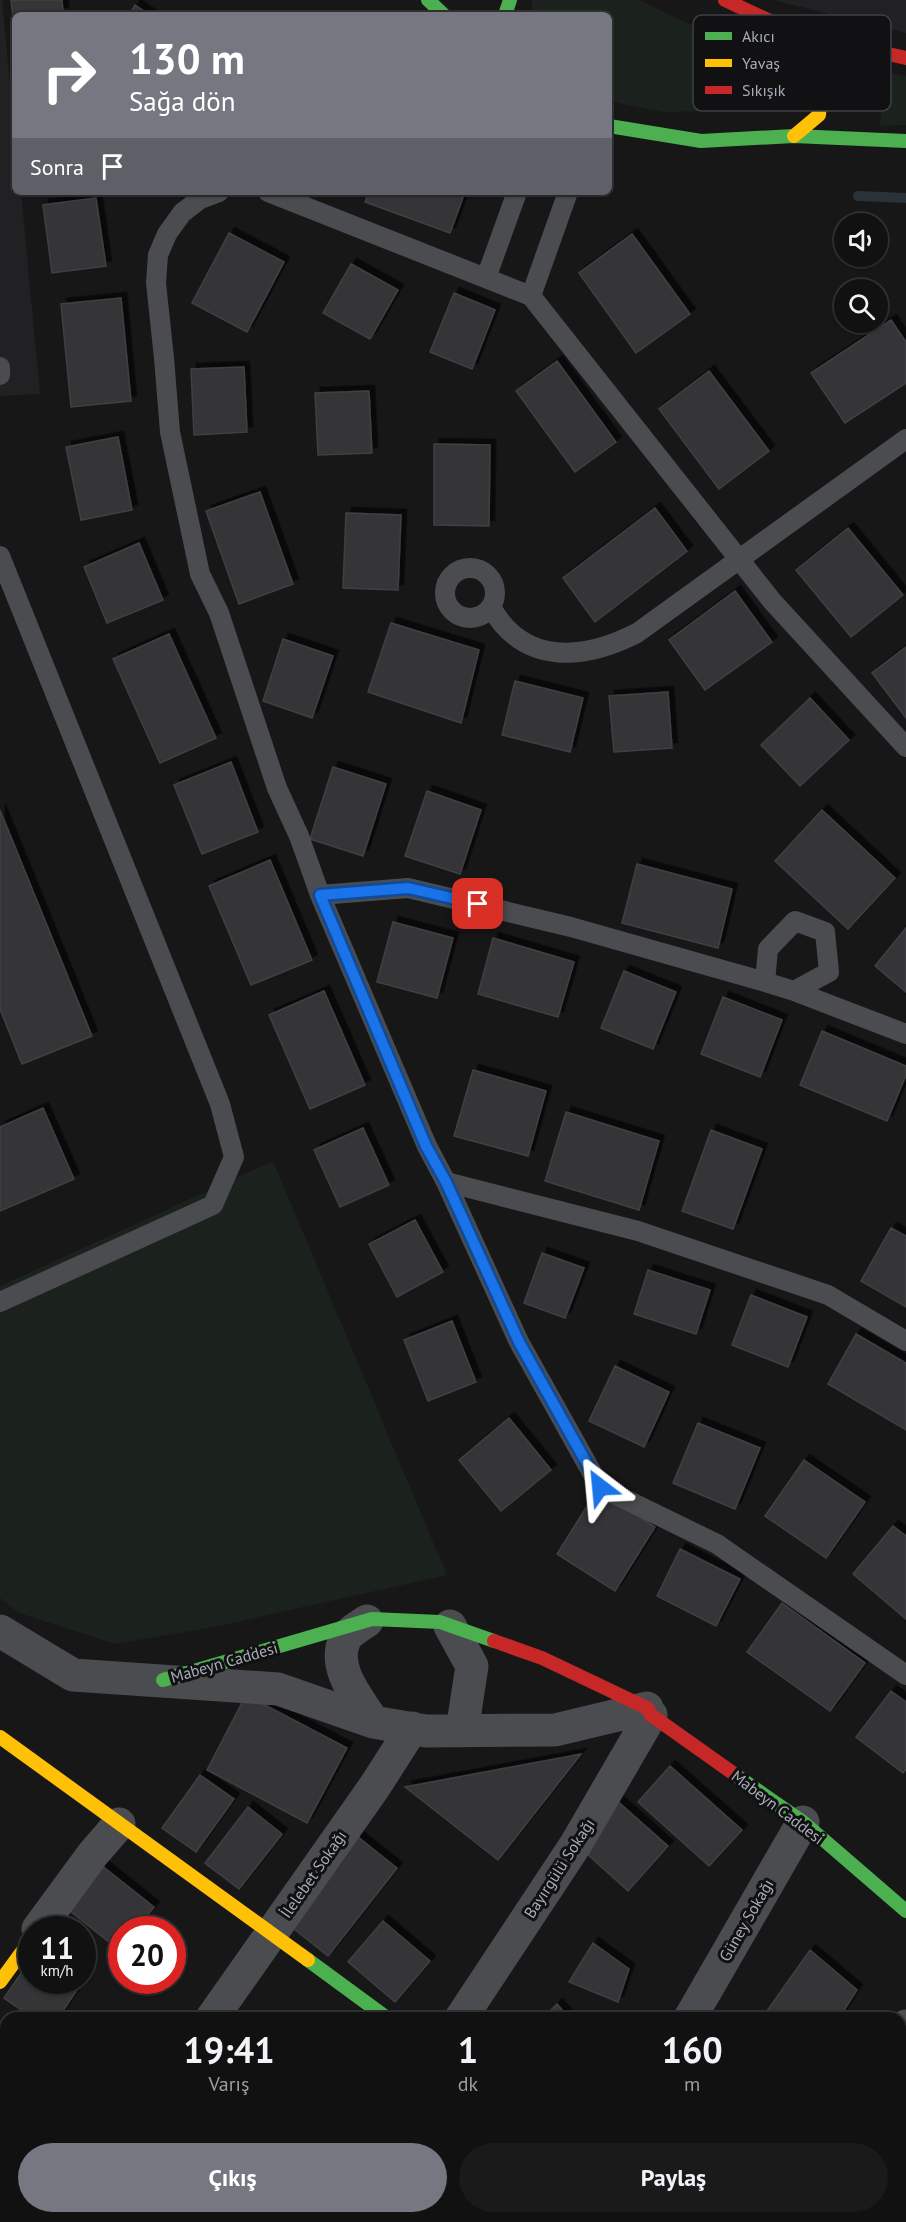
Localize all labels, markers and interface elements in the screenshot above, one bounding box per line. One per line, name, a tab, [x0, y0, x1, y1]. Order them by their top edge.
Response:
legend	[693, 15, 891, 111]
text: Akıcı	[742, 26, 775, 46]
text: 130 m	[129, 31, 245, 86]
icon: right	[30, 36, 108, 114]
text: Yavaş	[742, 53, 780, 73]
text: Sıkışık	[742, 80, 786, 100]
text: Sağa dön	[129, 84, 236, 118]
icon: arrive	[96, 150, 129, 183]
text: Sonra	[30, 153, 84, 181]
map controls	[834, 213, 888, 333]
button: sound	[834, 213, 888, 267]
button: search	[834, 279, 888, 333]
pin	[452, 878, 503, 929]
icon: arrive	[461, 887, 494, 920]
position arrow	[568, 1455, 632, 1519]
street label: Mabeyn Caddesi	[168, 1637, 280, 1687]
street label: Mabeyn Caddesi	[728, 1766, 828, 1848]
street label: Bayırgülü Sokağı	[519, 1814, 599, 1922]
street label: İlelebet Sokağı	[275, 1826, 351, 1922]
street label: Güney Sokağı	[714, 1875, 778, 1965]
speed limit sign: 20	[108, 1916, 186, 1994]
text: 11	[40, 1928, 74, 1967]
text: km/h	[41, 1961, 73, 1980]
text: 19:41	[183, 2026, 275, 2073]
text: 1	[458, 2026, 478, 2073]
text: 160	[661, 2026, 723, 2073]
text: Varış	[208, 2071, 249, 2097]
text: dk	[458, 2071, 478, 2097]
text: m	[684, 2071, 700, 2097]
button: Çıkış	[18, 2143, 447, 2212]
button: Paylaş	[459, 2143, 888, 2212]

